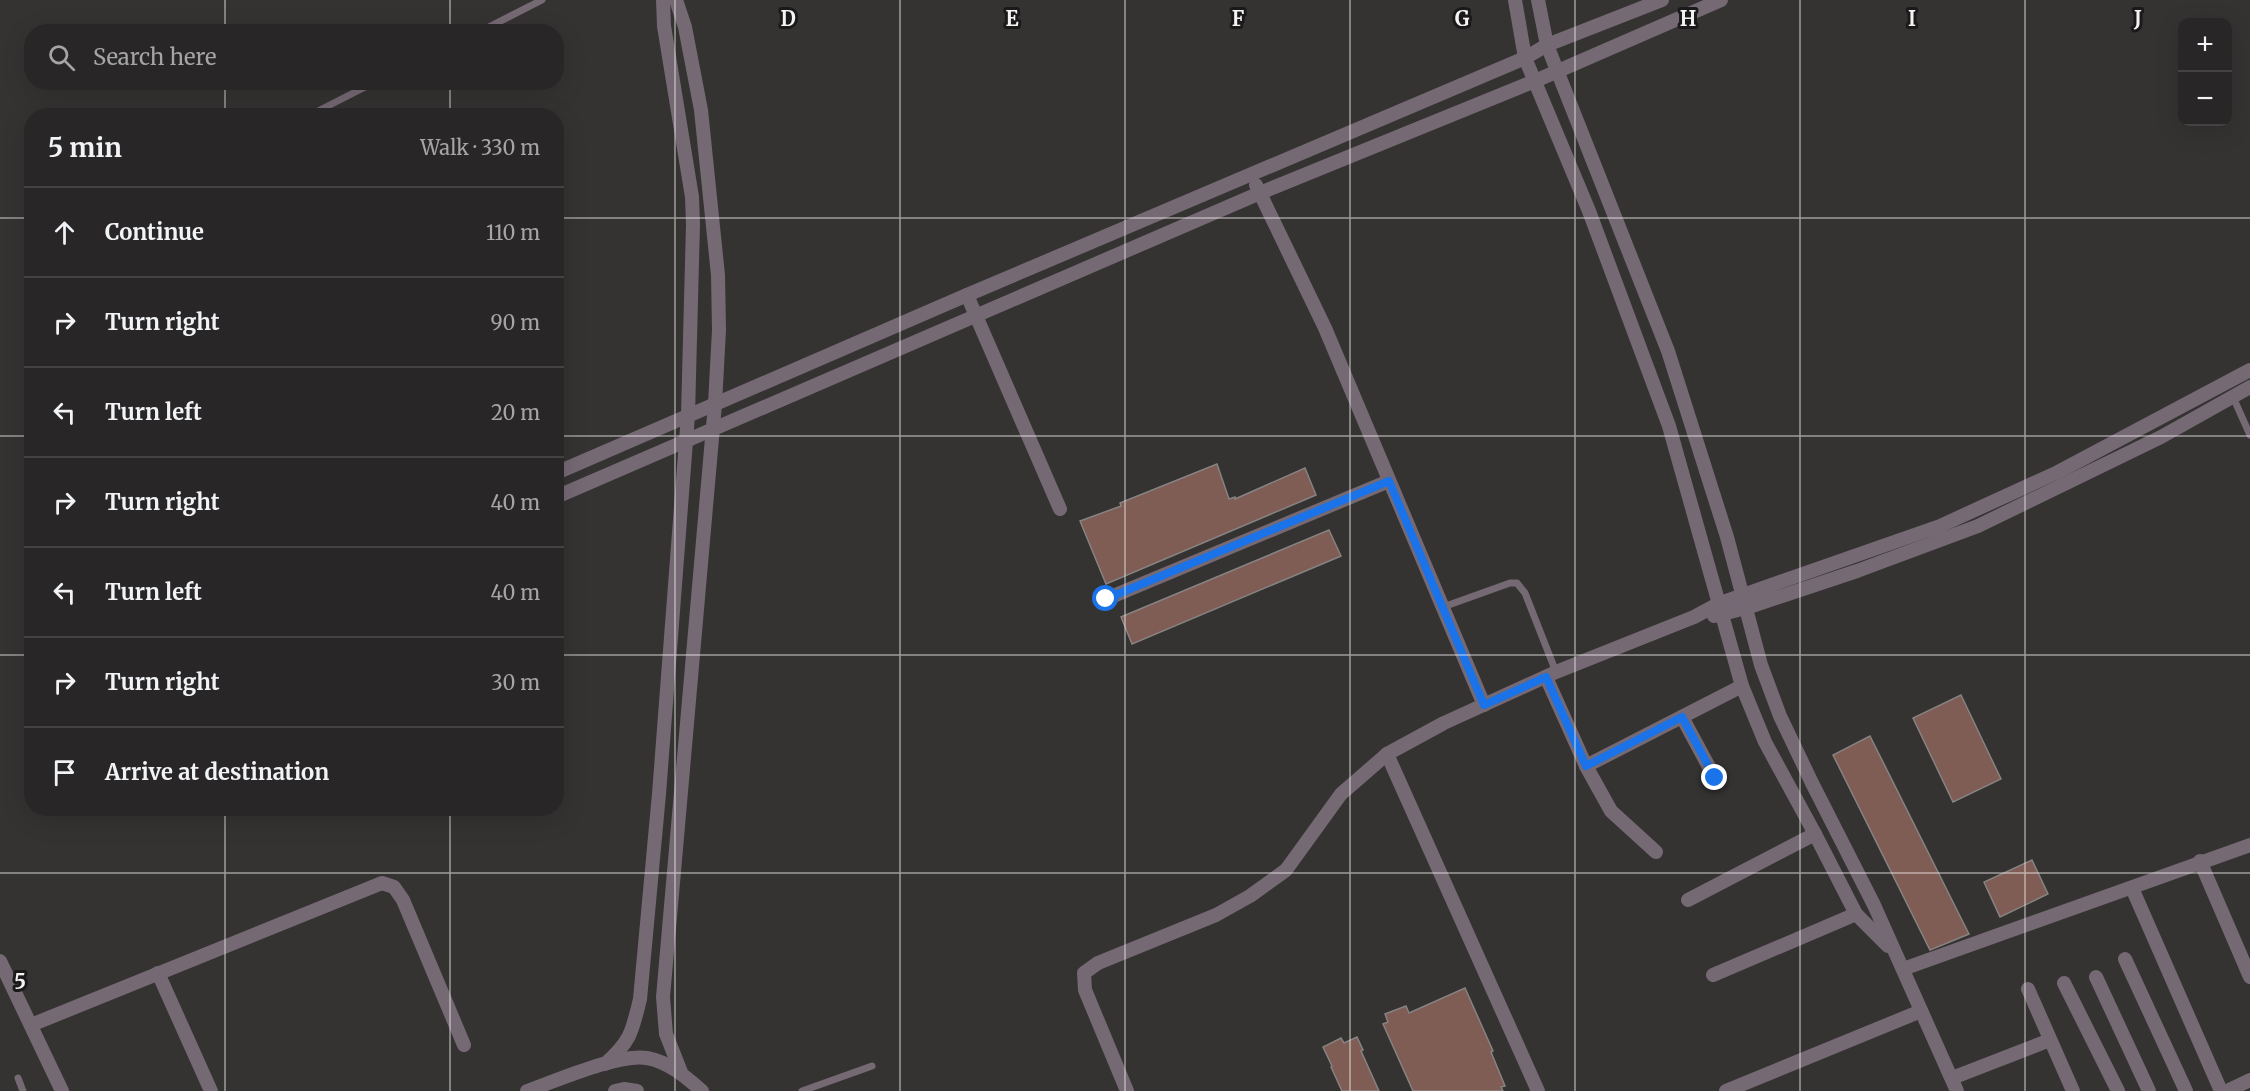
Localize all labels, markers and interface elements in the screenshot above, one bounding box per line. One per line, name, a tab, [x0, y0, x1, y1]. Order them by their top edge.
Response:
text: D	[780, 6, 796, 31]
text: E	[1005, 6, 1019, 31]
text: F	[1232, 6, 1245, 31]
text: G	[1455, 6, 1470, 31]
text: H	[1680, 6, 1696, 31]
text: I	[1908, 6, 1916, 31]
text: J	[2133, 6, 2142, 31]
map controls	[2178, 18, 2232, 126]
button: +	[2178, 18, 2232, 72]
search box	[24, 24, 564, 90]
icon: search	[45, 41, 78, 74]
text: Search here	[93, 43, 216, 71]
button: −	[2178, 72, 2232, 126]
text: 5 min	[48, 131, 122, 164]
text: Walk · 330 m	[420, 135, 540, 160]
icon: ahead	[48, 216, 81, 249]
text: Continue	[105, 218, 204, 246]
text: 110 m	[486, 220, 540, 245]
icon: right	[48, 306, 81, 339]
text: Turn right	[105, 308, 219, 336]
text: 90 m	[490, 310, 540, 335]
icon: left	[48, 396, 81, 429]
text: Turn left	[105, 398, 202, 426]
text: 20 m	[491, 400, 540, 425]
icon: right	[48, 486, 81, 519]
text: Turn right	[105, 488, 219, 516]
text: 40 m	[490, 490, 540, 515]
icon: left	[48, 576, 81, 609]
text: Turn left	[105, 578, 202, 606]
text: 40 m	[490, 580, 540, 605]
route start	[1092, 585, 1118, 611]
icon: right	[48, 666, 81, 699]
text: Turn right	[105, 668, 219, 696]
text: 30 m	[491, 670, 540, 695]
icon: arrive	[48, 756, 81, 789]
text: Arrive at destination	[105, 758, 329, 786]
route end	[1701, 764, 1727, 790]
text: 5	[14, 969, 26, 994]

